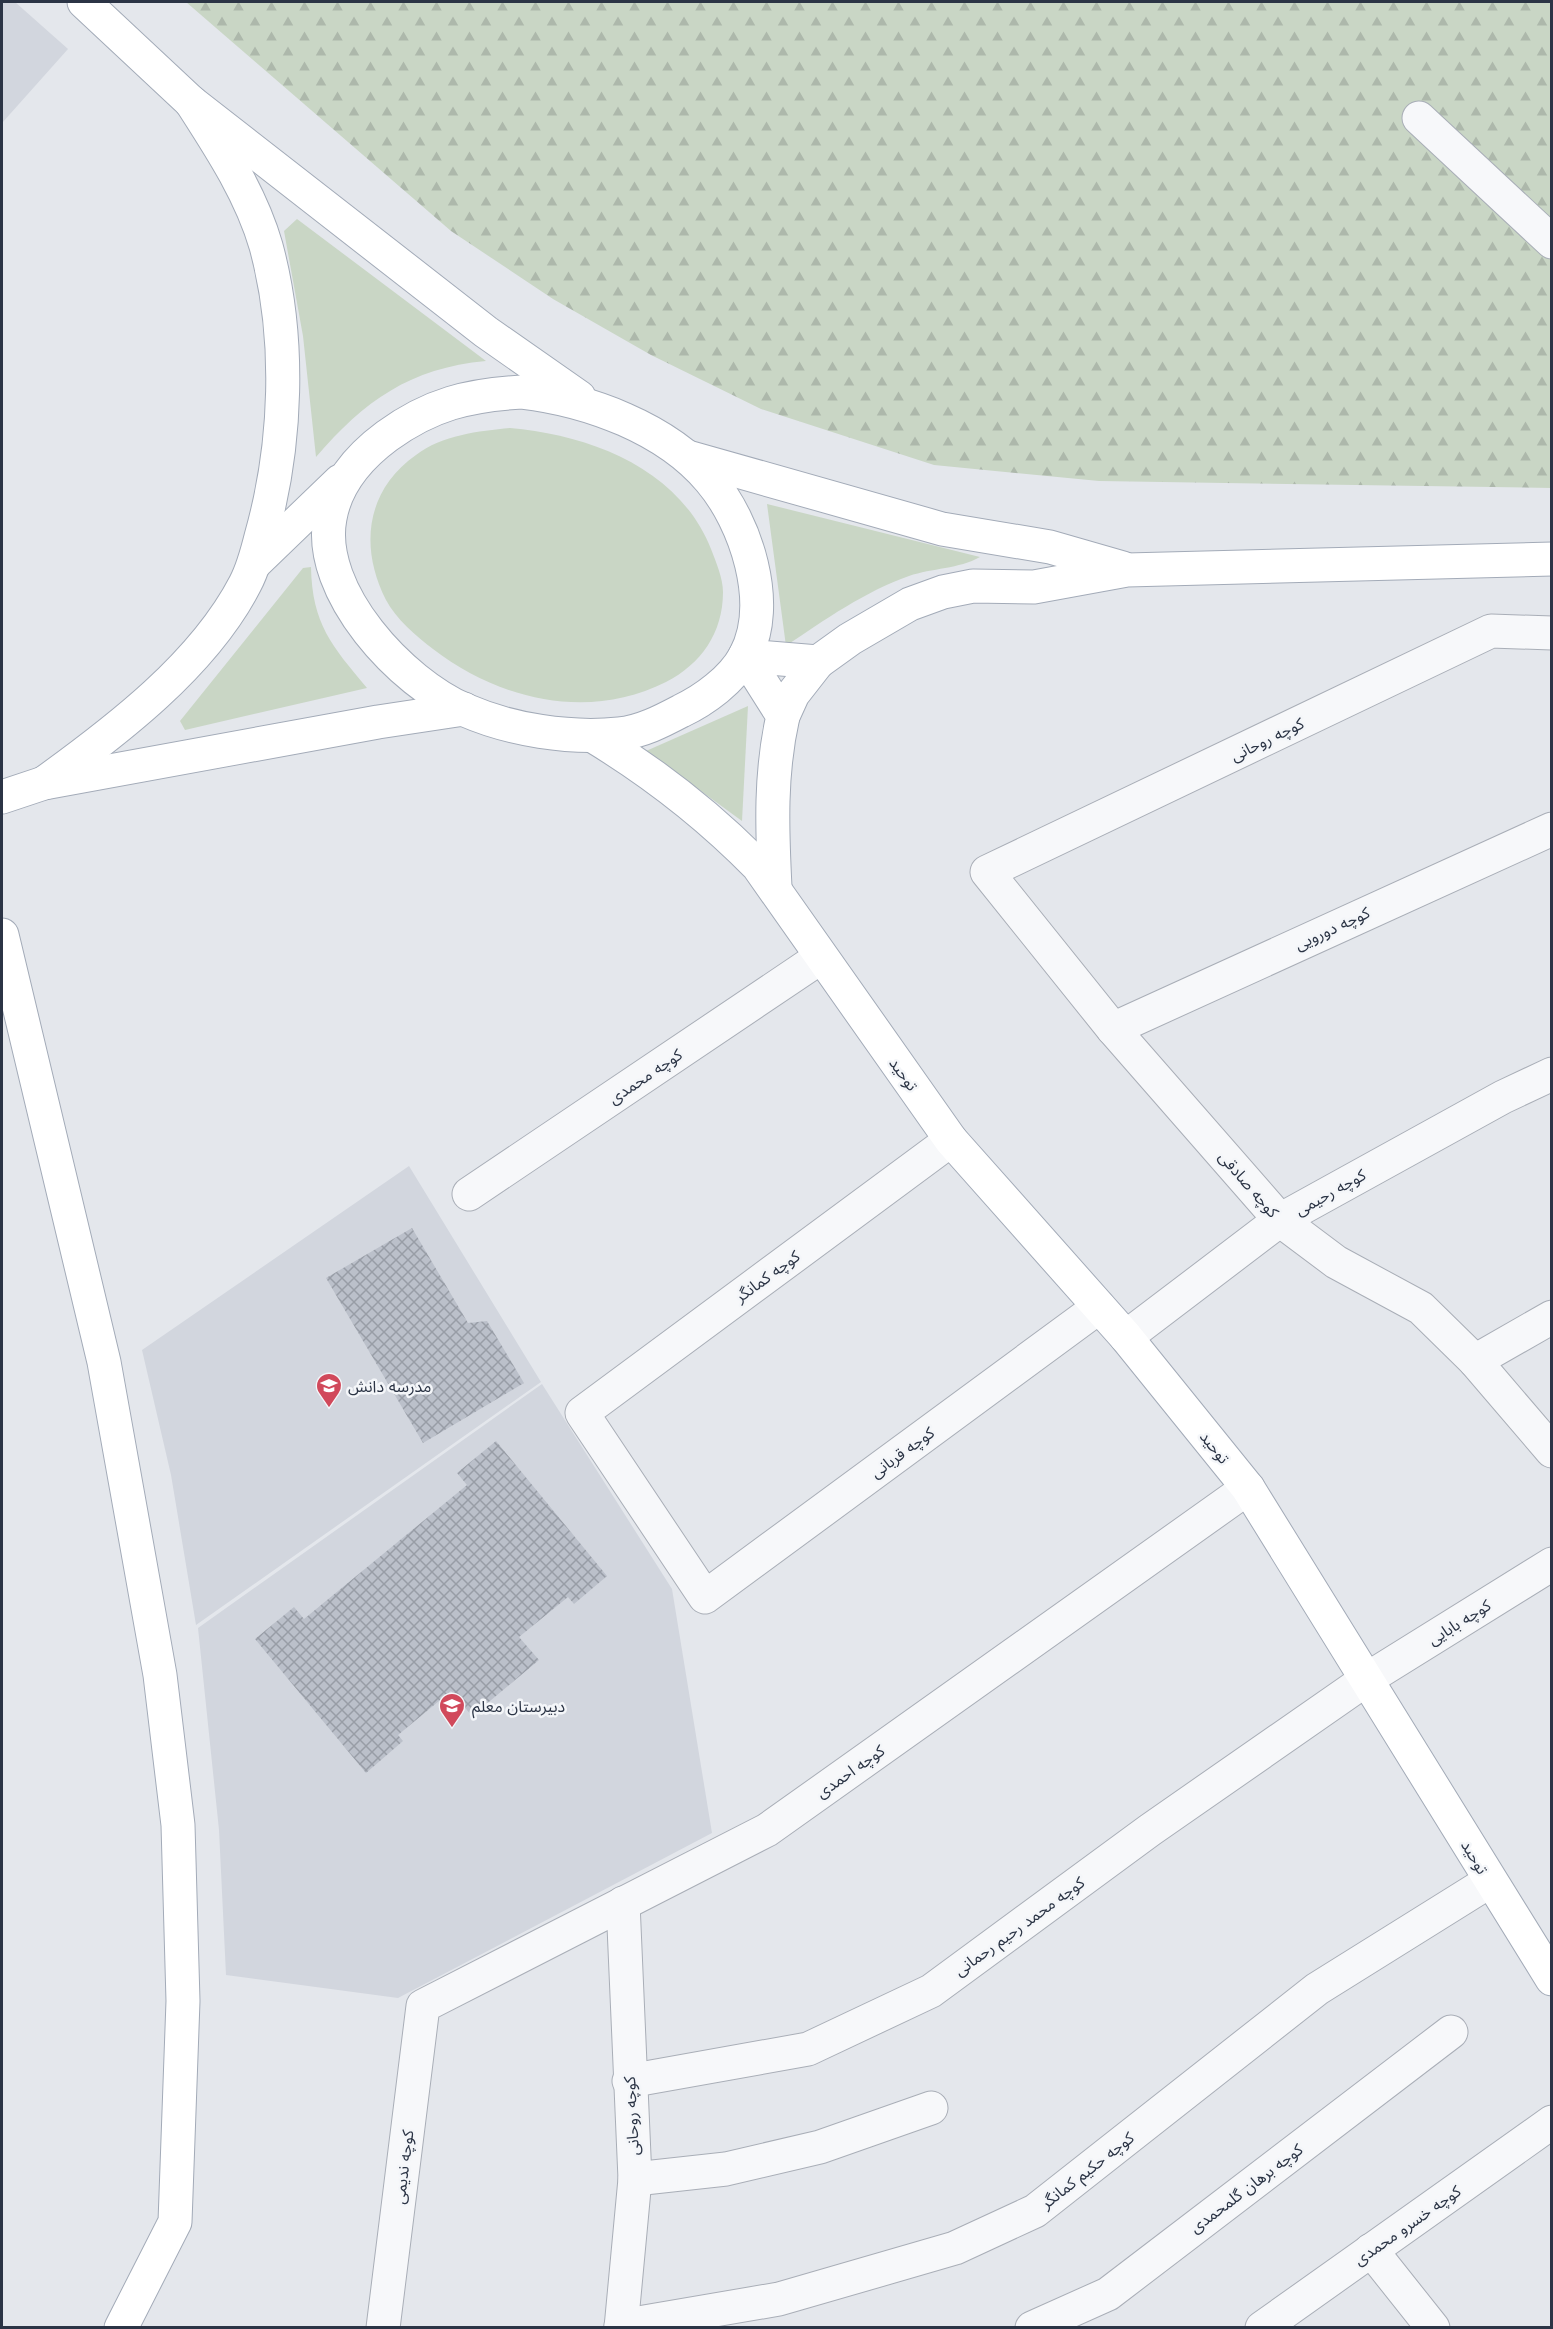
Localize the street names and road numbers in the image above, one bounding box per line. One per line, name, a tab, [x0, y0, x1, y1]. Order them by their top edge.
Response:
street label: کوچه روحانی	[1227, 712, 1308, 767]
street label: کوچه دورویی	[1291, 901, 1374, 956]
street label: کوچه محمدی	[604, 1043, 687, 1110]
street label: توحید	[884, 1053, 924, 1096]
street label: کوچه صادقی	[1213, 1146, 1284, 1223]
street label: کوچه رحیمی	[1291, 1163, 1370, 1221]
street label: کوچه کمانگر	[729, 1245, 805, 1308]
street label: کوچه قربانی	[866, 1421, 939, 1484]
street label: توحید	[1194, 1426, 1235, 1469]
street label: کوچه بابایی	[1423, 1594, 1496, 1651]
street label: کوچه احمدی	[811, 1739, 890, 1804]
street label: توحید	[1455, 1836, 1494, 1879]
street label: کوچه محمد رحیم رحمانی	[949, 1871, 1090, 1982]
street label: کوچه روحانی	[618, 2075, 645, 2156]
street label: کوچه حکیم کمانگر	[1035, 2126, 1140, 2216]
street label: کوچه ندیمی	[388, 2128, 420, 2206]
street label: کوچه برهان گلمحمدی	[1185, 2138, 1308, 2239]
street label: کوچه خسرو محمدی	[1349, 2180, 1466, 2271]

